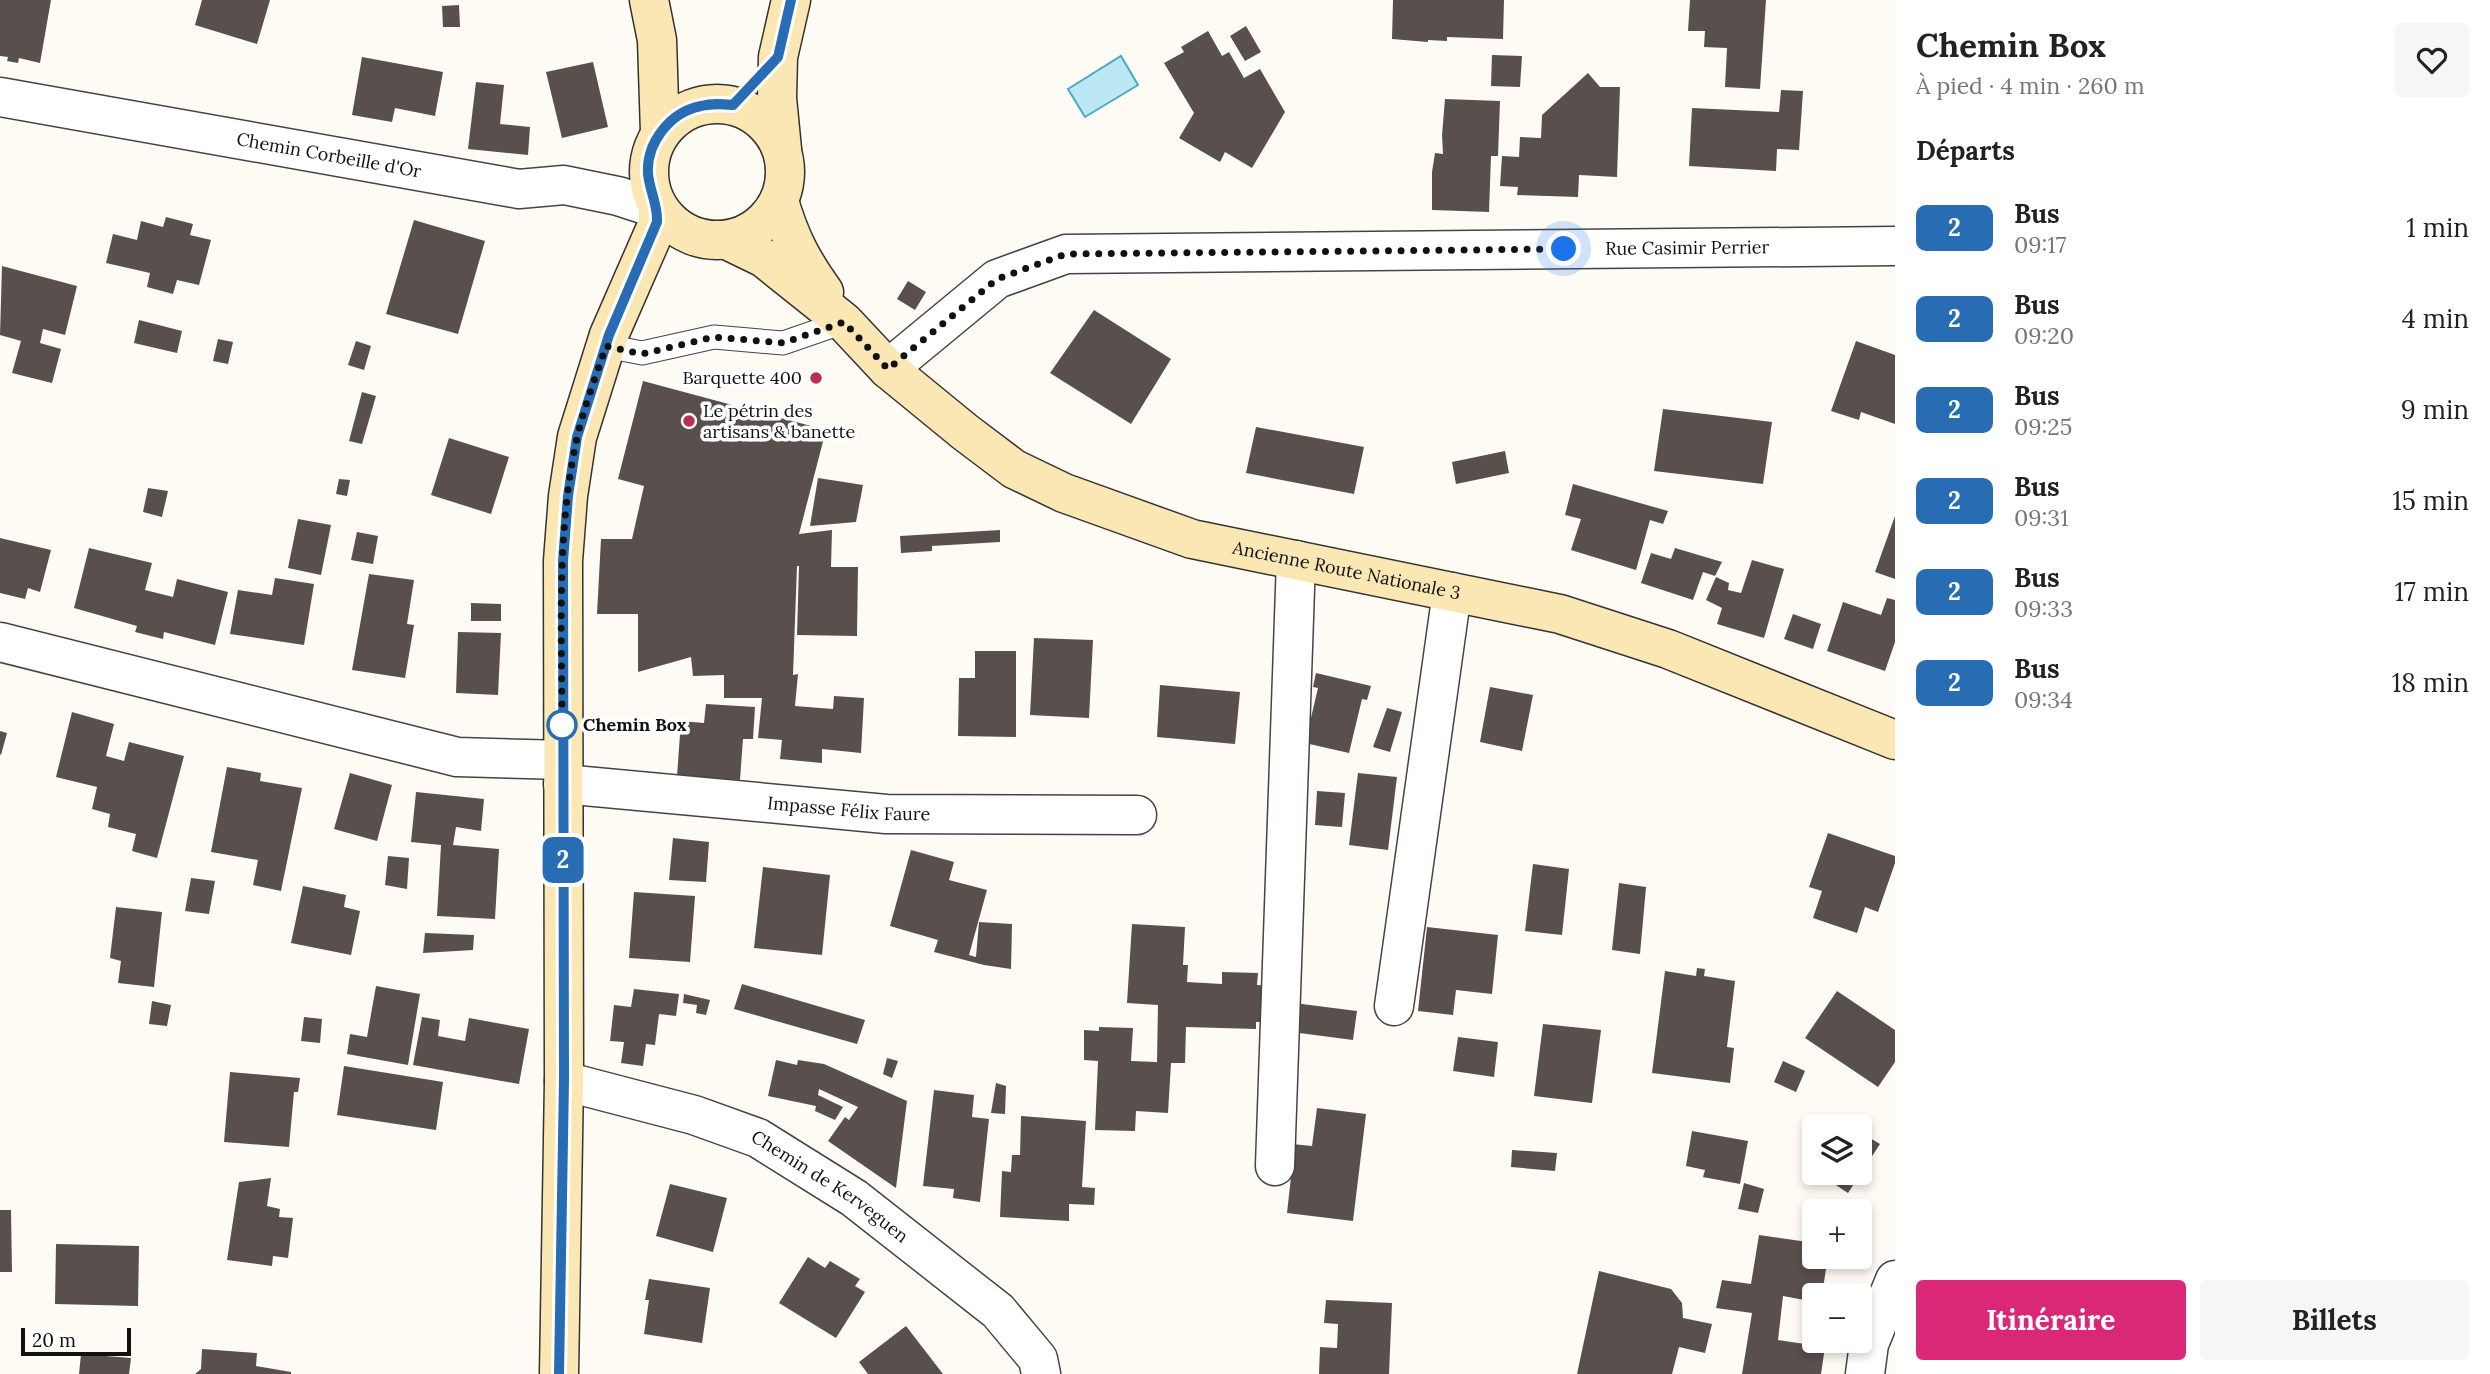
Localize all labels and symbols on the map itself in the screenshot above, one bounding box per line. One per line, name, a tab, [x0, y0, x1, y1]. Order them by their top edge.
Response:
street label: Chemin Corbeille d'Or	[235, 127, 423, 182]
your location	[1546, 231, 1581, 266]
street label: Rue Casimir Perrier	[1605, 235, 1770, 260]
place label: Barquette 400	[682, 366, 802, 389]
marker: Barquette 400	[808, 370, 824, 386]
place label: Le pétrin des artisans & banette	[703, 399, 856, 443]
marker: Le pétrin des artisans & banette	[681, 413, 697, 429]
street label: Ancienne Route Nationale 3	[1230, 535, 1463, 604]
marker: Chemin Box	[547, 710, 577, 740]
place label: Chemin Box	[583, 713, 687, 736]
street label: Impasse Félix Faure	[766, 791, 931, 825]
line badge: 2	[540, 837, 586, 883]
street label: Chemin de Kerveguen	[747, 1125, 913, 1247]
scale bar	[21, 1325, 131, 1357]

